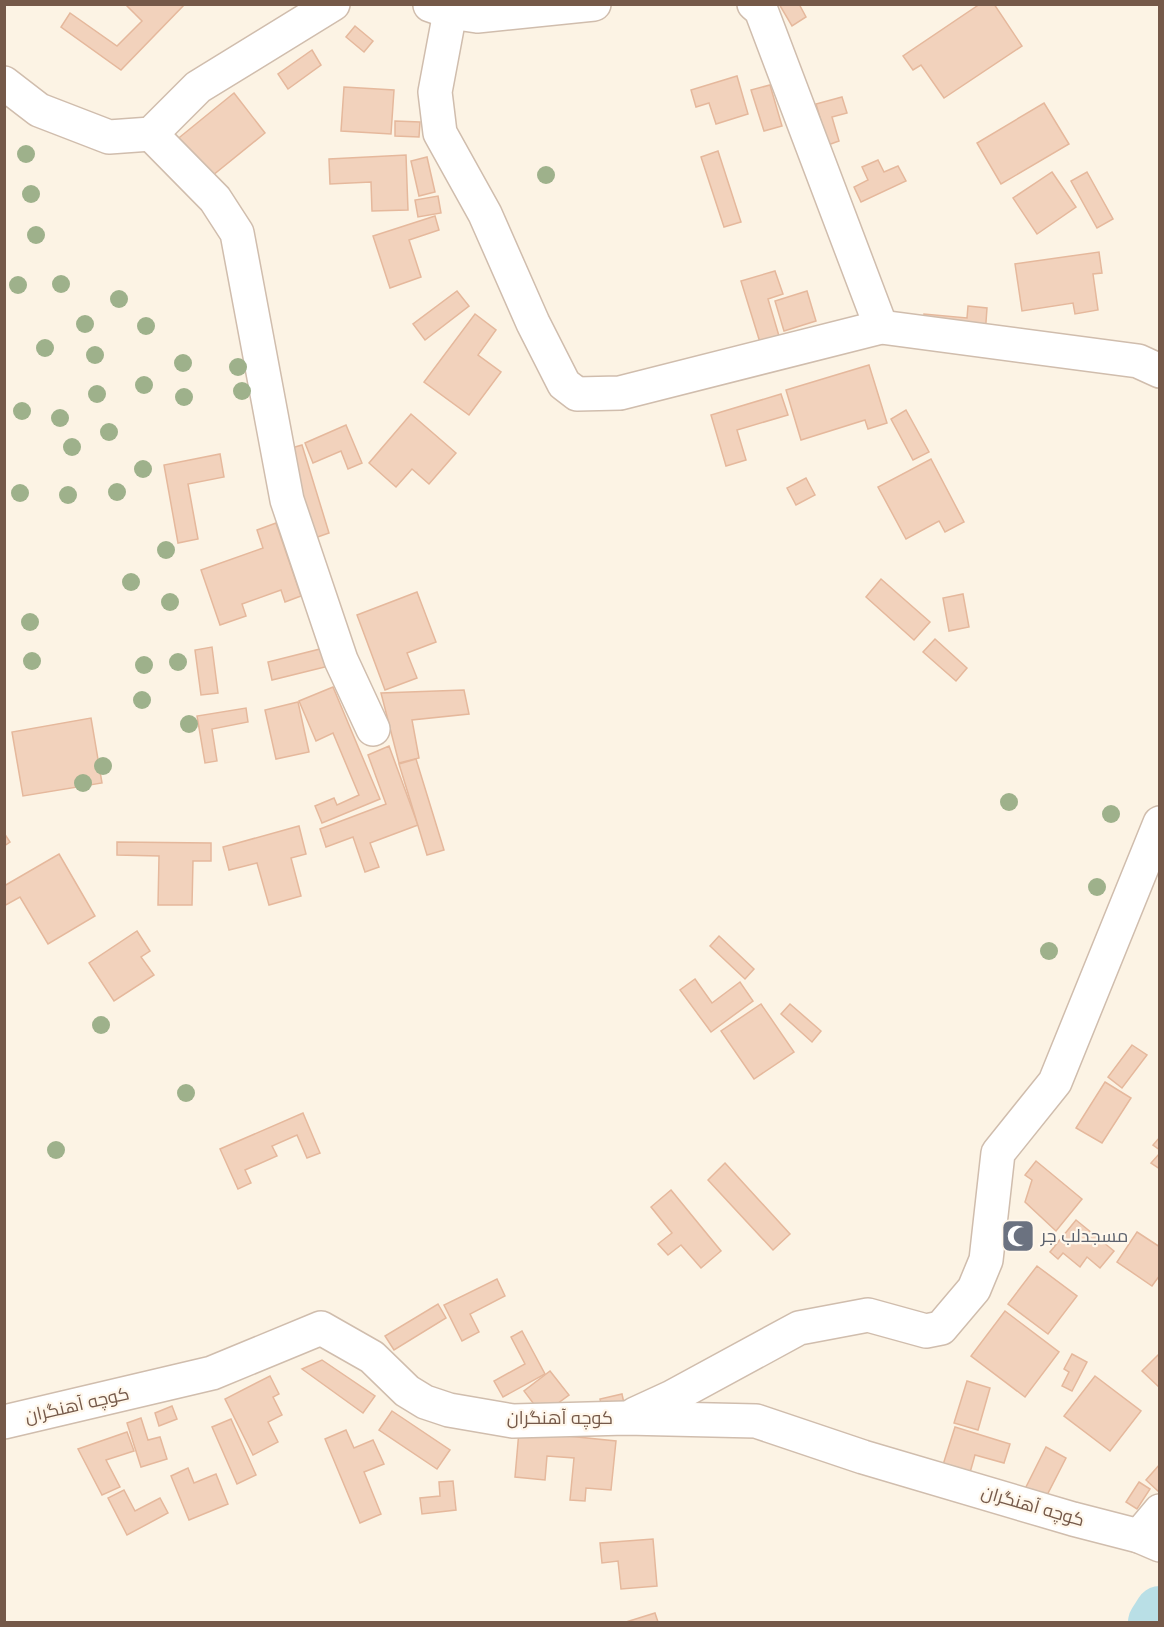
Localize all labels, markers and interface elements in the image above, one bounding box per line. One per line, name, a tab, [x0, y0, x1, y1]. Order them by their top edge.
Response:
mosque icon: مسجدلب جر	[1000, 1218, 1036, 1254]
place label: مسجدلب جر	[1040, 1225, 1128, 1247]
street label: کوچه آهنگران	[23, 1382, 131, 1429]
street label: کوچه آهنگران	[507, 1407, 613, 1430]
street label: کوچه آهنگران	[979, 1481, 1087, 1532]

